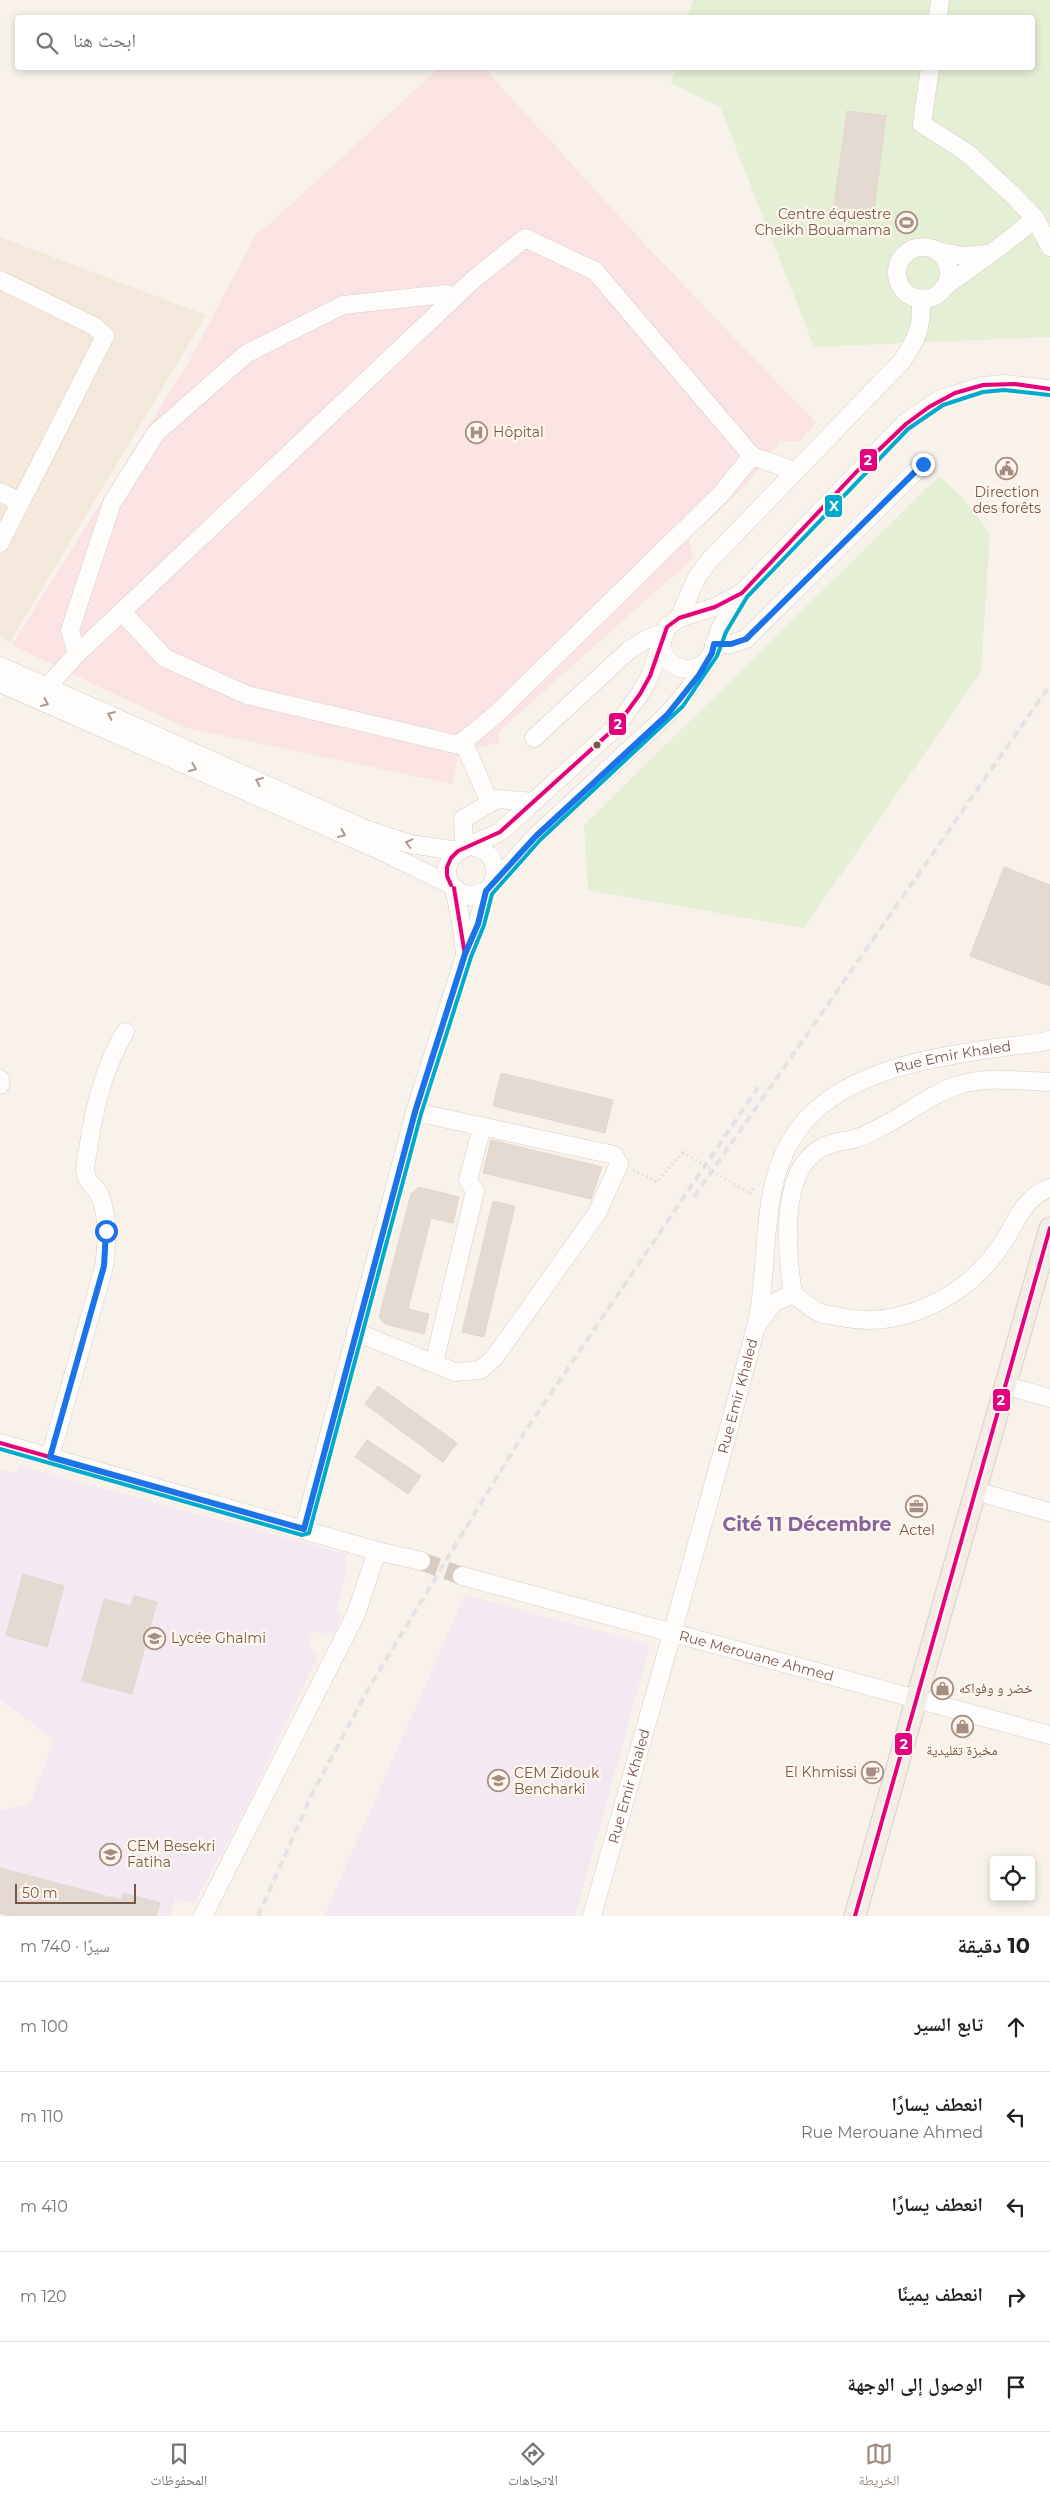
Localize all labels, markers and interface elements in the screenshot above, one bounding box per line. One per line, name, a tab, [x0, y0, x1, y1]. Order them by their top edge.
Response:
search box	[15, 15, 1035, 70]
icon: search	[33, 29, 61, 57]
text: ابحث هنا	[73, 29, 136, 52]
place label: Centre équestre Cheikh Bouamama	[755, 205, 891, 239]
sports icon: Centre équestre Cheikh Bouamama	[895, 210, 919, 234]
hospital icon: Hôpital	[465, 420, 489, 444]
place label: Hôpital	[493, 423, 544, 441]
line badge: 2	[859, 448, 878, 472]
text: 2	[864, 451, 872, 469]
route end	[912, 453, 935, 476]
public building icon: Direction des forêts	[995, 457, 1019, 481]
place label: Direction des forêts	[973, 483, 1041, 517]
line badge: X	[824, 494, 843, 518]
text: X	[829, 497, 839, 515]
one-way arrow	[40, 696, 49, 707]
one-way arrow	[107, 711, 116, 722]
line badge: 2	[608, 712, 627, 736]
text: 2	[614, 715, 622, 733]
unlabelled marker	[592, 740, 602, 750]
one-way arrow	[188, 762, 197, 773]
one-way arrow	[255, 777, 264, 788]
one-way arrow	[337, 827, 346, 838]
one-way arrow	[405, 838, 414, 849]
street label: Rue Emir Khaled	[892, 1037, 1012, 1077]
route start	[95, 1220, 118, 1243]
street label: Rue Emir Khaled	[714, 1336, 761, 1456]
line badge: 2	[992, 1388, 1011, 1412]
text: 2	[997, 1391, 1005, 1409]
office icon: Actel	[905, 1495, 929, 1519]
district label: Cité 11 Décembre	[723, 1513, 891, 1536]
place label: Actel	[899, 1521, 935, 1539]
school or university icon: Lycée Ghalmi	[143, 1626, 167, 1650]
street label: Rue Merouane Ahmed	[677, 1626, 836, 1685]
place label: Lycée Ghalmi	[171, 1629, 266, 1647]
shop icon: خضر و وفواكه	[931, 1676, 955, 1700]
place label: خضر و وفواكه	[959, 1679, 1033, 1697]
shop icon: مخبزة تقليدية	[950, 1715, 974, 1739]
street label: Rue Emir Khaled	[604, 1727, 654, 1846]
line badge: 2	[894, 1732, 913, 1756]
text: 2	[900, 1735, 908, 1753]
place label: مخبزة تقليدية	[926, 1741, 998, 1759]
cafe icon: El Khmissi	[861, 1760, 885, 1784]
place label: El Khmissi	[785, 1763, 857, 1781]
place label: CEM Zidouk Bencharki	[514, 1764, 600, 1798]
school or university icon: CEM Zidouk Bencharki	[486, 1769, 510, 1793]
place label: CEM Besekri Fatiha	[127, 1837, 215, 1871]
school or university icon: CEM Besekri Fatiha	[99, 1842, 123, 1866]
map controls	[990, 1856, 1035, 1901]
button: locate	[990, 1856, 1035, 1901]
scale bar	[15, 1881, 136, 1904]
text: 50 m	[22, 1884, 58, 1902]
text: 10 دقيقة	[957, 1933, 1030, 1958]
text: سيرًا · 740 m	[20, 1937, 110, 1956]
text: تابع السير	[914, 2013, 983, 2036]
icon: ahead	[1002, 2013, 1030, 2041]
text: 100 m	[20, 2017, 68, 2036]
text: انعطف يسارًا	[891, 2093, 983, 2116]
icon: left	[1002, 2103, 1030, 2131]
text: 110 m	[20, 2107, 63, 2126]
text: Rue Merouane Ahmed	[801, 2123, 983, 2142]
text: انعطف يسارًا	[891, 2193, 983, 2216]
icon: left	[1002, 2193, 1030, 2221]
text: 410 m	[20, 2197, 68, 2216]
text: انعطف يمينًا	[897, 2283, 983, 2306]
icon: right	[1002, 2283, 1030, 2311]
text: 120 m	[20, 2287, 67, 2306]
text: الوصول إلى الوجهة	[847, 2373, 983, 2396]
icon: arrive	[1002, 2373, 1030, 2401]
tab: المحفوظات	[150, 2440, 207, 2494]
tab: الاتجاهات	[508, 2440, 558, 2494]
tab: الخريطة	[858, 2440, 900, 2494]

